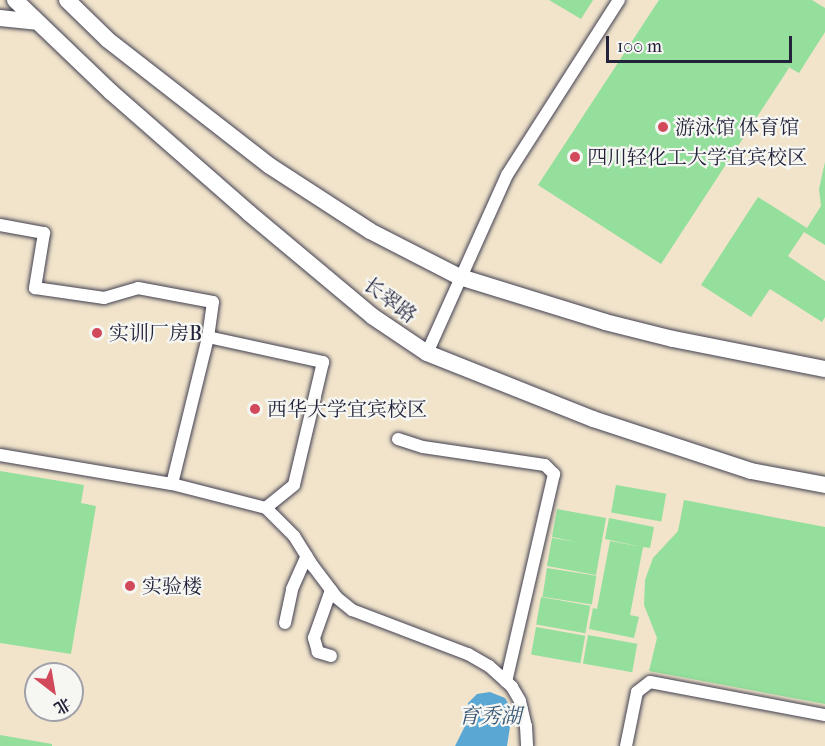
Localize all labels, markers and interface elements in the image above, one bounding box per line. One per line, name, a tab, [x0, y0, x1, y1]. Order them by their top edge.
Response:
scale bar	[609, 24, 795, 62]
text: 100 m	[617, 36, 662, 57]
place label: 游泳馆 体育馆	[675, 115, 799, 139]
marker: 游泳馆 体育馆	[656, 120, 670, 134]
place label: 四川轻化工大学宜宾校区	[587, 145, 807, 169]
marker: 四川轻化工大学宜宾校区	[568, 150, 582, 164]
street label: 长翠路	[359, 272, 421, 328]
place label: 实训厂房B	[109, 321, 202, 345]
marker: 实训厂房B	[90, 326, 104, 340]
place label: 西华大学宜宾校区	[267, 397, 427, 421]
marker: 西华大学宜宾校区	[248, 402, 262, 416]
place label: 实验楼	[142, 574, 202, 598]
marker: 实验楼	[123, 579, 137, 593]
north arrow	[24, 662, 84, 722]
text: 北	[51, 694, 74, 718]
water label: 育秀湖	[459, 703, 521, 729]

